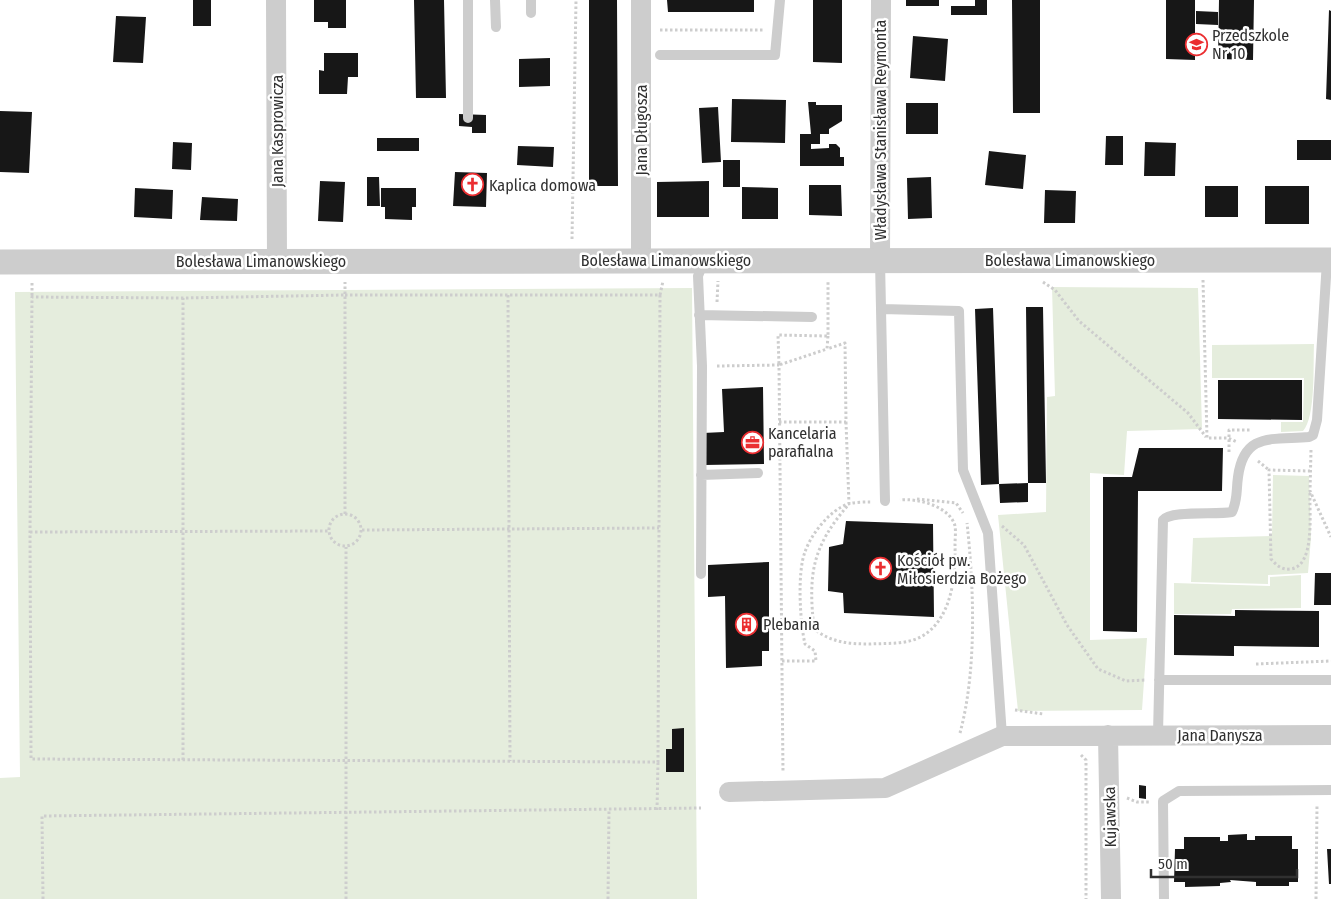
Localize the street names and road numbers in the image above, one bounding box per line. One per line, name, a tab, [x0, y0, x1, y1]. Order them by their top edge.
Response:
street label: Władysława Stanisława Reymonta	[871, 20, 890, 240]
street label: Jana Kasprowicza	[268, 75, 287, 187]
street label: Jana Długosza	[632, 84, 651, 176]
street label: Bolesława Limanowskiego	[581, 251, 751, 270]
street label: Bolesława Limanowskiego	[985, 251, 1155, 270]
street label: Bolesława Limanowskiego	[176, 252, 346, 271]
street label: Jana Danysza	[1177, 726, 1263, 745]
street label: Kujawska	[1100, 786, 1120, 848]

